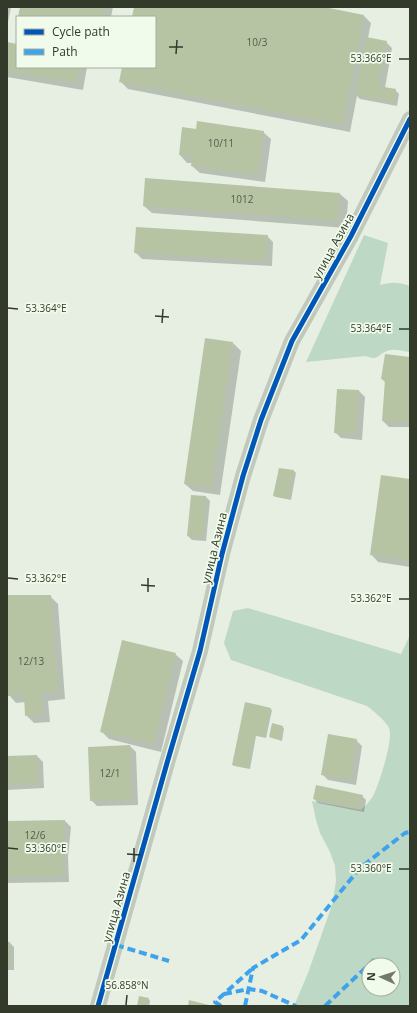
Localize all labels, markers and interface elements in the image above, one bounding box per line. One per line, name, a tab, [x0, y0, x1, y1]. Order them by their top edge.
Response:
legend	[16, 16, 156, 68]
text: Cycle path	[52, 23, 110, 40]
house number: 10/3	[247, 35, 268, 49]
text: Path	[52, 43, 78, 60]
text: 53.366°E	[350, 51, 392, 65]
house number: 10/11	[208, 136, 234, 150]
house number: 1012	[231, 192, 254, 206]
street label: улица Азина	[308, 210, 358, 282]
text: 53.364°E	[25, 301, 67, 315]
text: 53.364°E	[350, 321, 392, 335]
street label: улица Азина	[197, 510, 231, 586]
text: 53.362°E	[25, 571, 67, 585]
text: 53.362°E	[350, 591, 392, 605]
house number: 12/13	[18, 654, 45, 668]
house number: 12/1	[100, 766, 120, 780]
house number: 12/6	[25, 828, 46, 842]
text: 53.360°E	[25, 841, 67, 855]
text: 53.360°E	[350, 861, 392, 875]
street label: улица Азина	[98, 870, 134, 944]
north arrow	[361, 957, 401, 997]
text: N	[363, 972, 378, 981]
text: 56.858°N	[105, 978, 149, 992]

